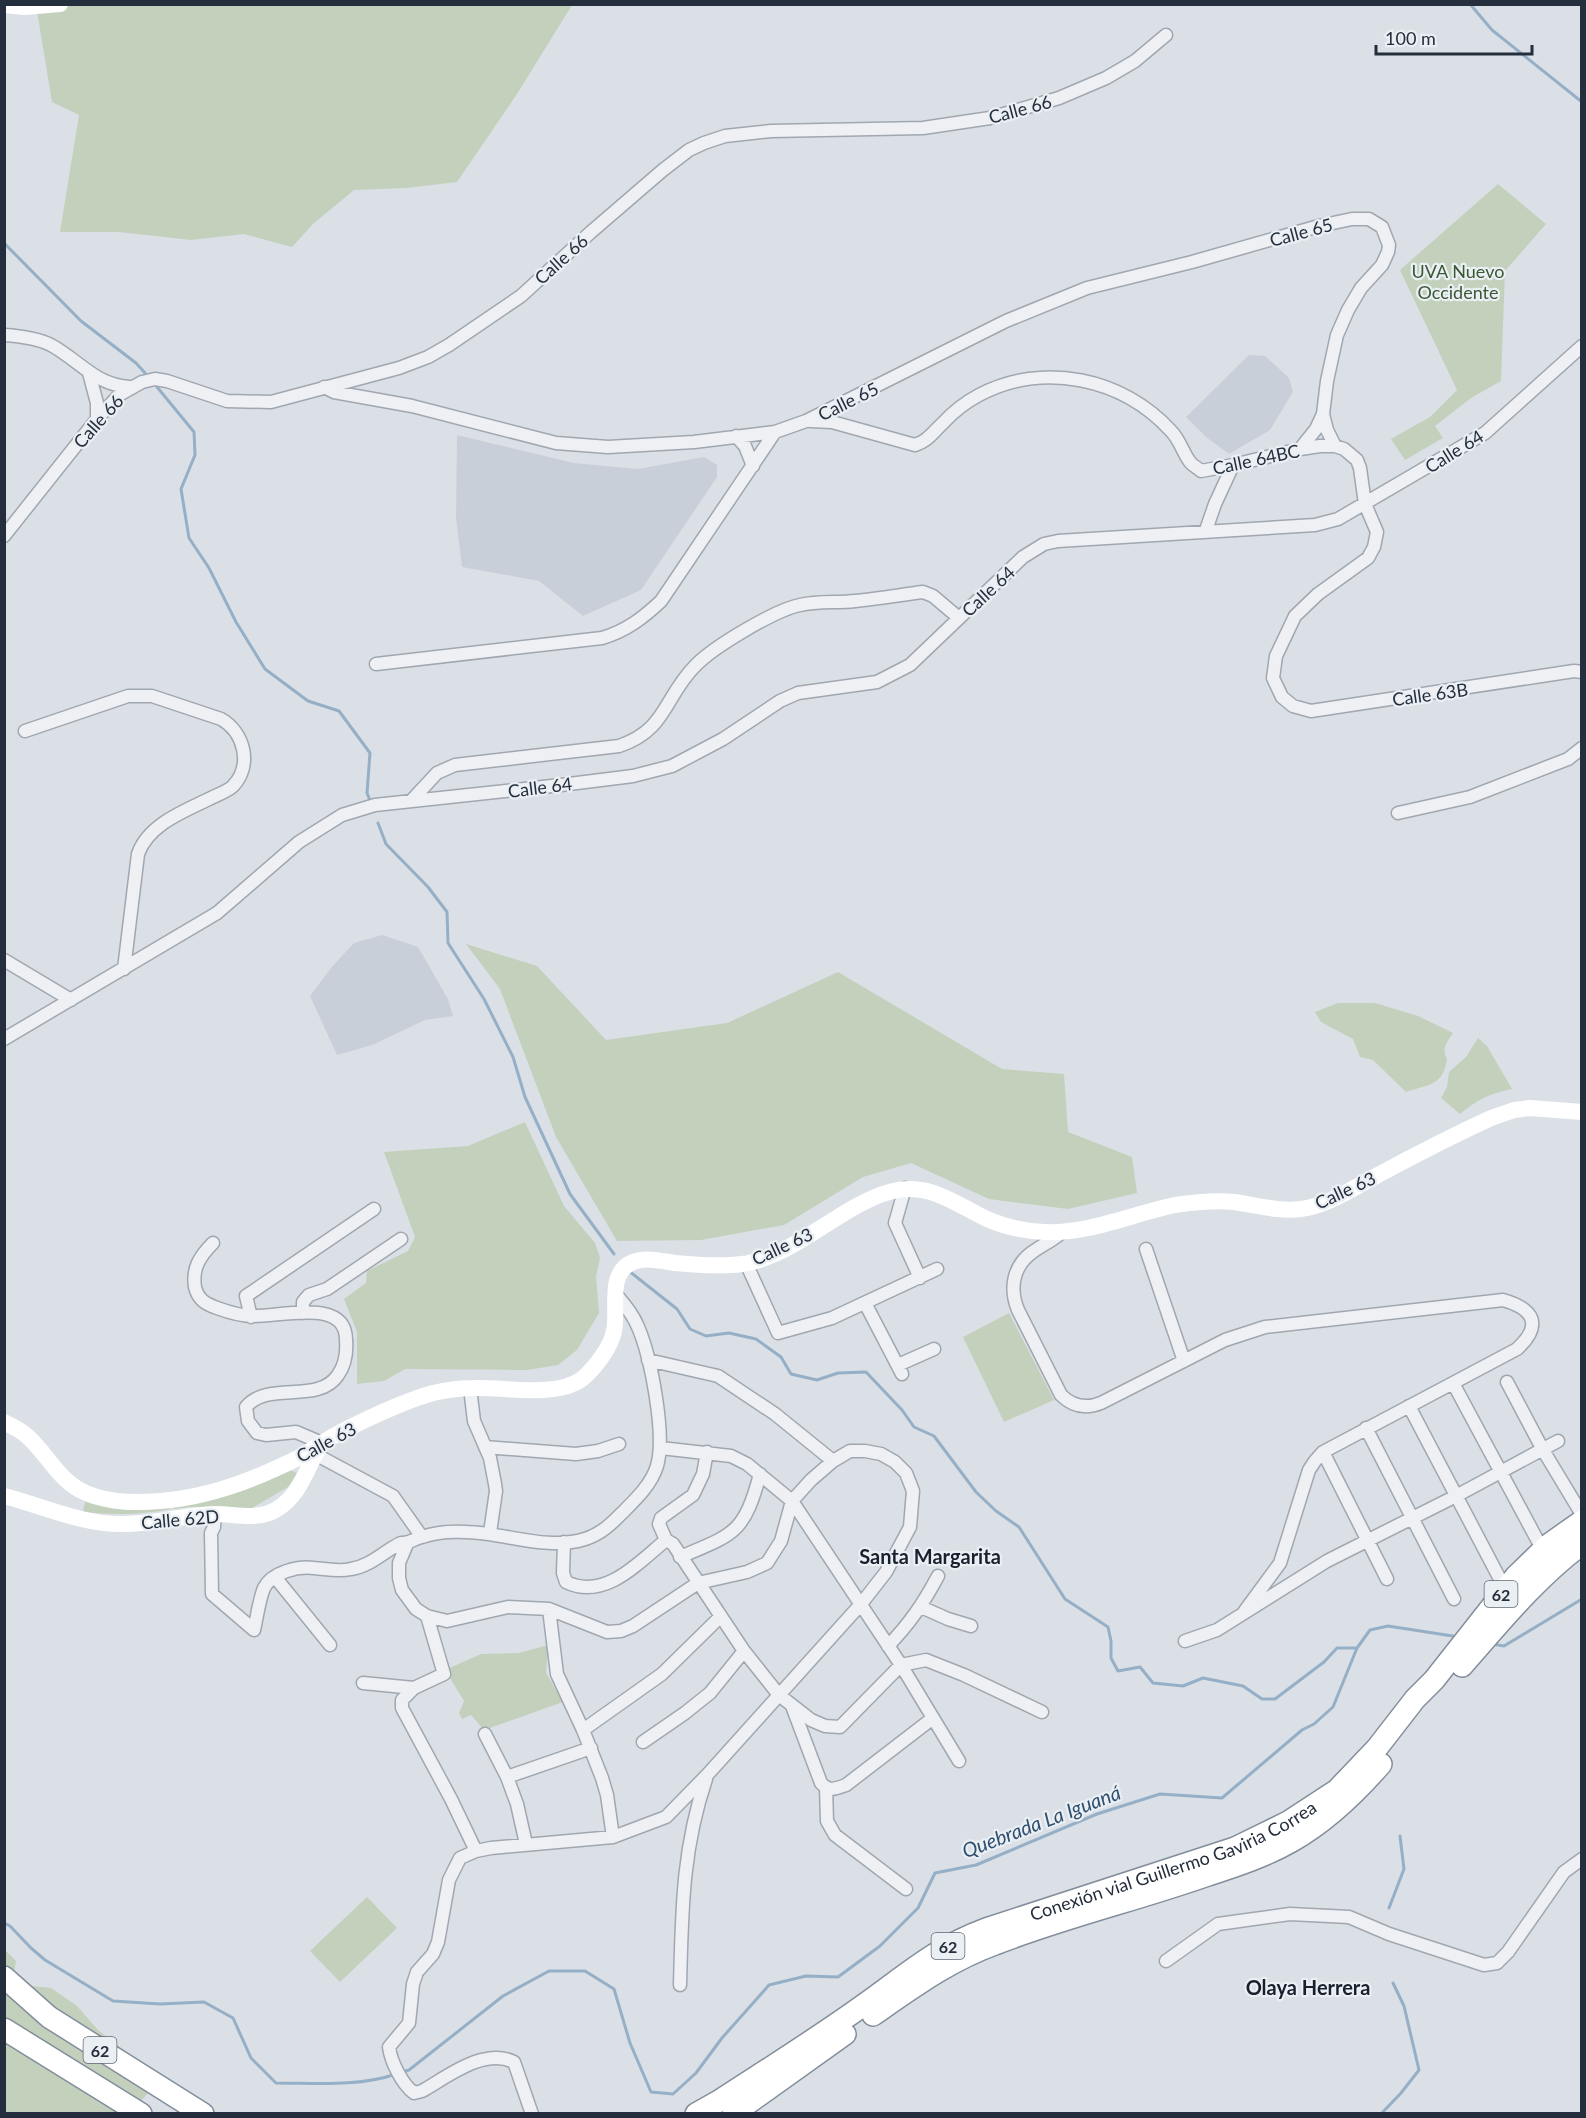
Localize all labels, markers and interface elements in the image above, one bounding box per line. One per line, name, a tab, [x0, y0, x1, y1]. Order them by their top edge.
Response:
scale bar	[1376, 18, 1532, 56]
text: 100 m	[1385, 27, 1436, 49]
street label: Calle 66	[986, 90, 1054, 128]
street label: Calle 65	[1267, 213, 1335, 251]
street label: Calle 66	[530, 229, 592, 289]
park label: UVA Nuevo Occidente	[1412, 260, 1504, 303]
street label: Calle 65	[814, 377, 882, 425]
street label: Calle 66	[68, 390, 128, 452]
street label: Calle 64	[1421, 425, 1487, 477]
street label: Calle 64BC	[1211, 439, 1301, 479]
street label: Calle 64	[957, 561, 1019, 621]
street label: Calle 63B	[1391, 678, 1469, 710]
street label: Calle 64	[507, 772, 573, 802]
street label: Calle 63	[1311, 1166, 1379, 1214]
street label: Calle 63	[748, 1222, 816, 1270]
street label: Calle 63	[292, 1417, 360, 1467]
street label: Calle 62D	[140, 1505, 220, 1533]
district label: Santa Margarita	[859, 1544, 1001, 1568]
road number: 62	[1484, 1581, 1518, 1607]
water label: Quebrada La Iguaná	[958, 1779, 1124, 1862]
street label: Conexión vial Guillermo Gaviria Correa	[1027, 1796, 1320, 1925]
road number: 62	[932, 1933, 964, 1959]
district label: Olaya Herrera	[1246, 1975, 1370, 1999]
road number: 62	[84, 2037, 116, 2063]

